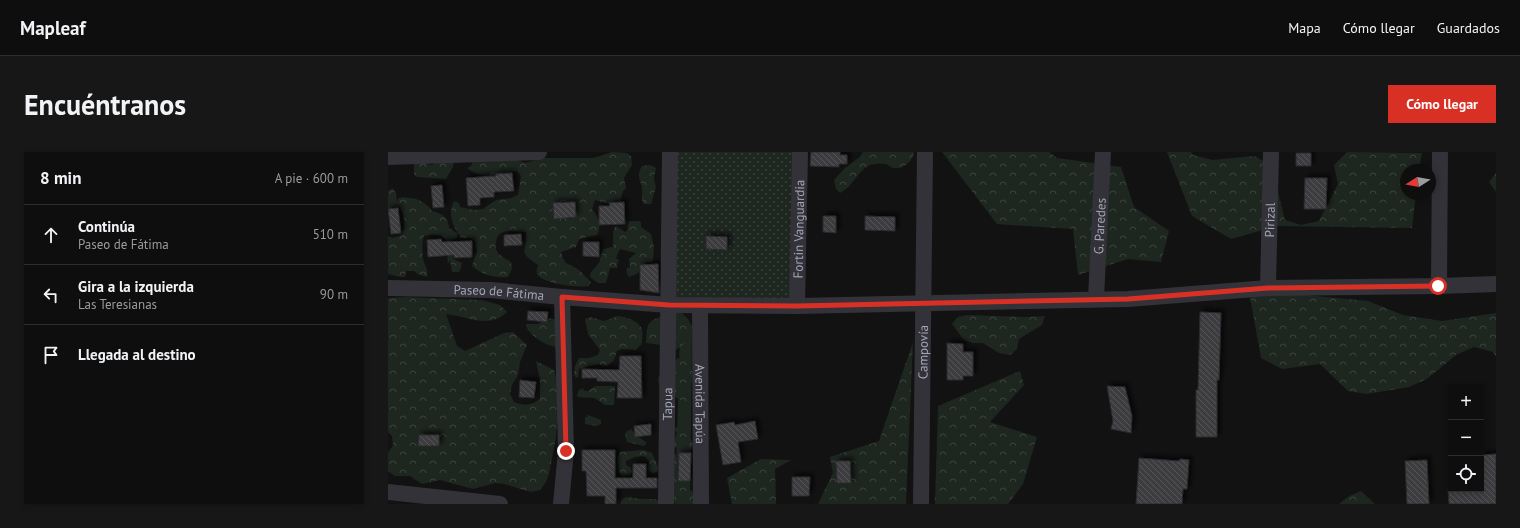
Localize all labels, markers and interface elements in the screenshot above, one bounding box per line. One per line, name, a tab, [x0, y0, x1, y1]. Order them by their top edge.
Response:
text: Mapleaf	[20, 16, 86, 40]
text: Mapa	[1288, 19, 1321, 37]
text: Cómo llegar	[1343, 19, 1415, 37]
text: Guardados	[1437, 19, 1500, 37]
button: Cómo llegar	[1388, 85, 1496, 123]
text: Encuéntranos	[24, 86, 186, 123]
north arrow	[1400, 164, 1436, 200]
text: 8 min	[40, 167, 81, 189]
text: A pie · 600 m	[275, 170, 348, 187]
street label: Fortin Vanguardia	[790, 179, 808, 279]
street label: G. Paredes	[1090, 197, 1110, 255]
street label: Pirizal	[1261, 202, 1279, 238]
text: Continúa	[78, 217, 135, 236]
icon: ahead	[40, 224, 62, 246]
text: 510 m	[313, 226, 348, 243]
text: Paseo de Fátima	[78, 236, 169, 253]
text: Gira a la izquierda	[78, 277, 194, 296]
route start	[1429, 277, 1447, 295]
street label: Paseo de Fátima	[453, 281, 545, 304]
icon: left	[40, 284, 62, 306]
text: 90 m	[320, 286, 348, 303]
text: Las Teresianas	[78, 296, 157, 313]
street label: Campovía	[914, 325, 932, 379]
icon: arrive	[40, 344, 62, 366]
text: Llegada al destino	[78, 345, 196, 364]
street label: Avenida Tapúa	[691, 364, 709, 444]
map controls	[1448, 384, 1484, 492]
button: +	[1448, 384, 1484, 420]
street label: Tapua	[659, 388, 676, 421]
button: −	[1448, 420, 1484, 456]
route end	[557, 442, 575, 460]
button: locate	[1448, 456, 1484, 492]

